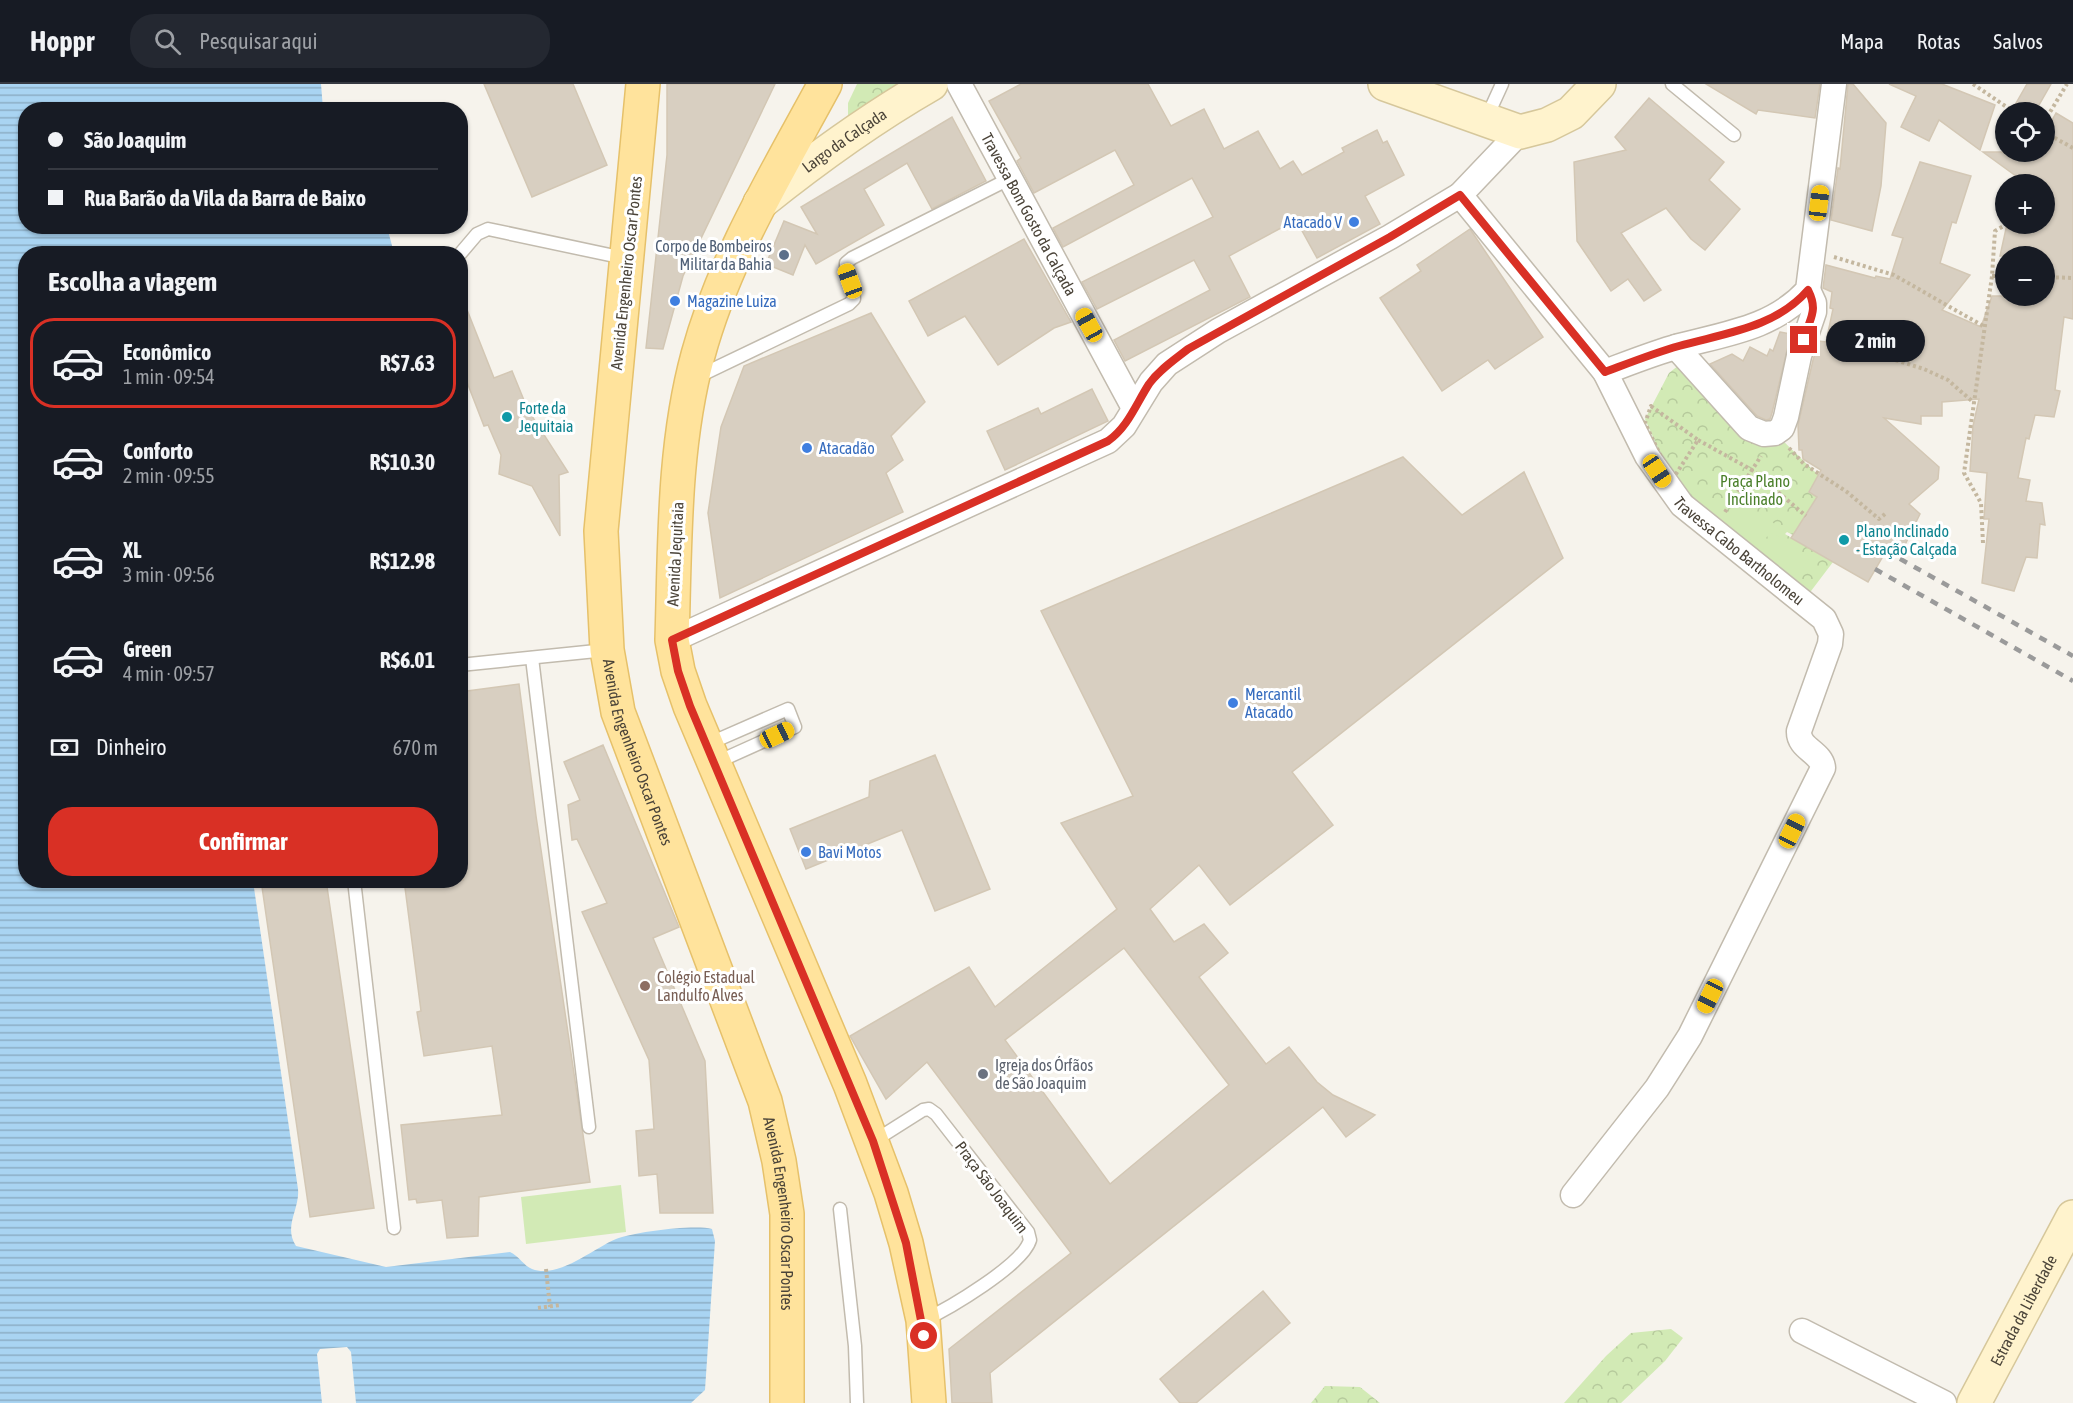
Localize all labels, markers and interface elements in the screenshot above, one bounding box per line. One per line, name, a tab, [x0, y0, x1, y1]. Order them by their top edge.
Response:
search box	[130, 14, 550, 68]
text: Hoppr	[30, 25, 94, 57]
icon: search	[151, 25, 184, 58]
text: Pesquisar aqui	[199, 28, 318, 54]
text: Mapa	[1840, 29, 1884, 53]
text: Rotas	[1917, 29, 1960, 53]
text: Salvos	[1993, 29, 2043, 53]
map controls	[1995, 102, 2055, 306]
button: locate	[1995, 102, 2055, 162]
street label: Largo da Calçada	[799, 105, 890, 176]
text: São Joaquim	[84, 127, 186, 153]
street label: Travessa Bom Gosto da Calçada	[978, 130, 1080, 298]
button: +	[1995, 174, 2055, 234]
street label: Avenida Engenheiro Oscar Pontes	[607, 175, 646, 371]
car	[1808, 184, 1830, 222]
text: Rua Barão da Vila da Barra de Baixo	[84, 185, 366, 211]
place label: Atacado V	[1284, 213, 1342, 231]
marker: Atacado V	[1347, 215, 1361, 229]
place label: Corpo de Bombeiros Militar da Bahia	[655, 237, 772, 273]
button: −	[1995, 246, 2055, 306]
marker: Corpo de Bombeiros Militar da Bahia	[777, 248, 791, 262]
car	[835, 261, 865, 301]
text: Escolha a viagem	[48, 266, 217, 297]
place label: Magazine Luiza	[687, 292, 777, 311]
marker: Magazine Luiza	[668, 294, 682, 308]
car	[1072, 305, 1106, 345]
callout: 2 min	[1825, 319, 1924, 361]
route end	[1790, 326, 1817, 353]
text: 2 min	[1855, 329, 1896, 352]
icon: car	[51, 336, 105, 390]
text: Econômico	[123, 339, 211, 365]
text: R$7.63	[380, 350, 435, 376]
text: 1 min · 09:54	[123, 365, 215, 388]
place label: Forte da Jequitaia	[519, 399, 573, 436]
marker: Forte da Jequitaia	[500, 410, 514, 424]
icon: car	[51, 435, 105, 489]
text: Conforto	[123, 438, 193, 464]
place label: Atacadão	[819, 439, 875, 457]
marker: Atacadão	[800, 441, 814, 455]
text: R$10.30	[369, 449, 435, 475]
car	[1639, 451, 1675, 491]
text: 2 min · 09:55	[123, 464, 215, 487]
park label: Praça Plano Inclinado	[1720, 472, 1790, 508]
street label: Travessa Cabo Bartholomeu	[1670, 493, 1808, 609]
street label: Avenida Jequitaia	[663, 501, 688, 607]
place label: Plano Inclinado - Estação Calçada	[1856, 522, 1957, 559]
marker: Plano Inclinado - Estação Calçada	[1837, 533, 1851, 547]
icon: car	[51, 534, 105, 588]
text: XL	[123, 537, 141, 563]
text: R$12.98	[369, 548, 435, 574]
text: 3 min · 09:56	[123, 563, 215, 586]
icon: car	[51, 633, 105, 687]
text: Green	[123, 636, 172, 662]
text: R$6.01	[380, 647, 435, 673]
street label: Avenida Engenheiro Oscar Pontes	[600, 658, 677, 848]
text: 4 min · 09:57	[123, 662, 215, 685]
place label: Mercantil Atacado	[1245, 685, 1302, 721]
marker: Mercantil Atacado	[1226, 696, 1240, 710]
car	[757, 719, 797, 751]
icon: cash	[48, 731, 81, 764]
text: Dinheiro	[96, 734, 167, 760]
text: 670 m	[393, 736, 438, 759]
button: Confirmar	[48, 807, 438, 876]
car	[1776, 811, 1808, 851]
place label: Bavi Motos	[818, 843, 882, 861]
marker: Bavi Motos	[799, 845, 813, 859]
place label: Colégio Estadual Landulfo Alves	[657, 968, 756, 1004]
car	[1694, 976, 1726, 1016]
marker: Colégio Estadual Landulfo Alves	[638, 979, 652, 993]
place label: Igreja dos Órfãos de São Joaquim	[995, 1056, 1093, 1093]
marker: Igreja dos Órfãos de São Joaquim	[976, 1067, 990, 1081]
street label: Avenida Engenheiro Oscar Pontes	[760, 1115, 796, 1311]
street label: Praça São Joaquim	[951, 1138, 1032, 1237]
street label: Estrada da Liberdade	[1987, 1252, 2060, 1369]
route start	[910, 1322, 937, 1349]

